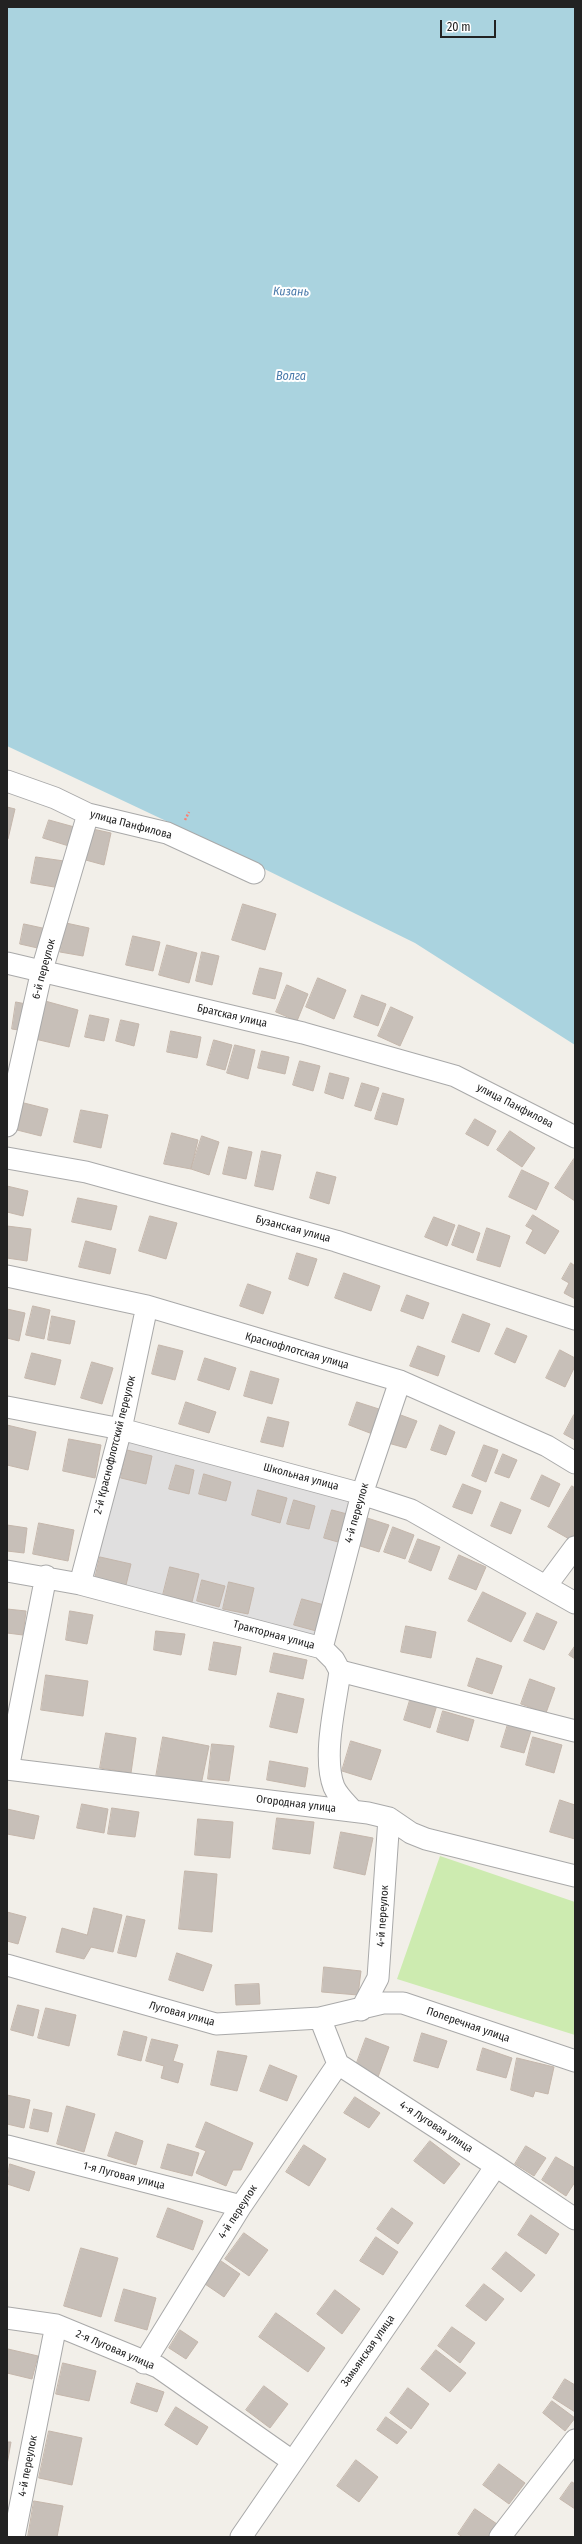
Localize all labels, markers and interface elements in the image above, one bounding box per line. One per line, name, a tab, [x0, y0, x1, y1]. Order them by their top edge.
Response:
scale bar	[442, 12, 498, 38]
text: 20 m	[447, 20, 471, 34]
water label: Кизань	[273, 284, 309, 300]
water label: Волга	[276, 370, 306, 384]
street label: улица Панфилова	[89, 808, 173, 842]
street label: 6-й переулок	[30, 937, 58, 1001]
street label: Братская улица	[196, 1002, 268, 1030]
street label: улица Панфилова	[474, 1081, 556, 1131]
street label: Бузанская улица	[254, 1213, 332, 1245]
street label: Краснофлотская улица	[244, 1330, 350, 1372]
street label: 2-й Краснофлотский переулок	[91, 1374, 139, 1516]
street label: Школьная улица	[262, 1461, 340, 1493]
street label: 4-й переулок	[342, 1481, 372, 1545]
street label: Тракторная улица	[232, 1618, 316, 1652]
street label: Огородная улица	[255, 1793, 337, 1815]
street label: 4-й переулок	[374, 1885, 392, 1947]
street label: Луговая улица	[148, 1999, 216, 2029]
street label: Поперечная улица	[425, 2005, 511, 2045]
street label: 4-я Луговая улица	[397, 2098, 475, 2156]
street label: 1-я Луговая улица	[82, 2159, 166, 2193]
street label: 4-й переулок	[216, 2183, 260, 2241]
street label: Замьянская улица	[338, 2313, 398, 2389]
street label: 2-я Луговая улица	[74, 2327, 156, 2373]
street label: 4-й переулок	[16, 2434, 40, 2498]

